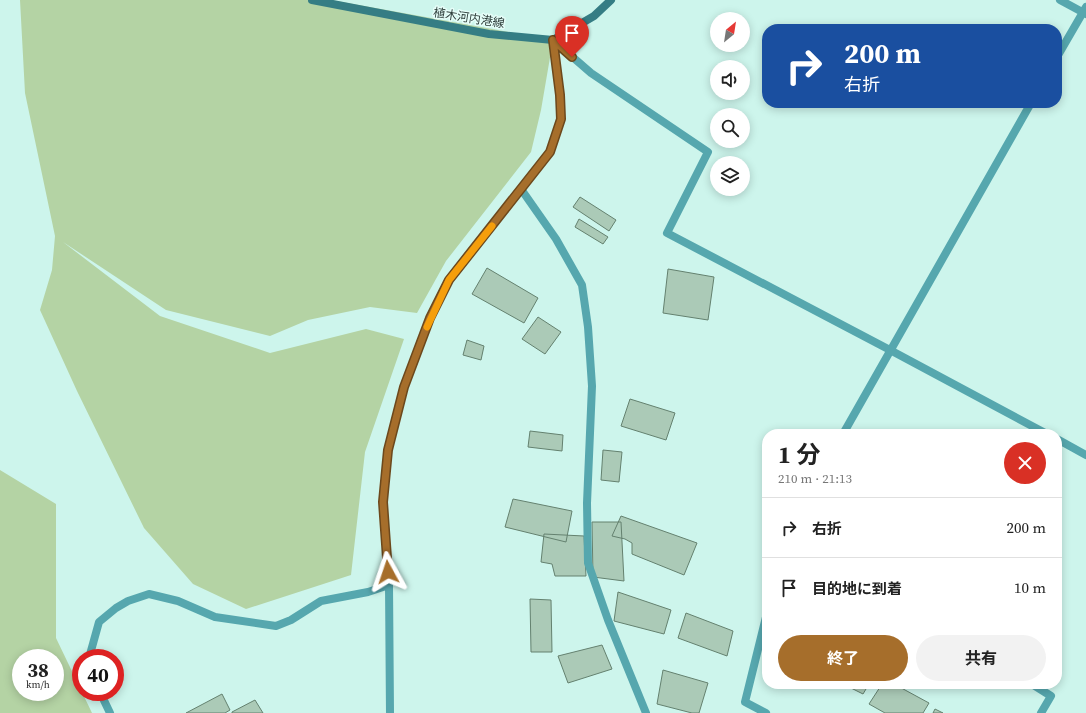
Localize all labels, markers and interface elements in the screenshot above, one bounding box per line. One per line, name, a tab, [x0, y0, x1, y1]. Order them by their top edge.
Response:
street label: 植木河内港線	[432, 4, 506, 32]
north arrow	[710, 12, 750, 52]
map controls	[710, 12, 750, 196]
pin	[555, 16, 589, 57]
icon: arrive	[561, 22, 583, 44]
text: 200 m	[844, 34, 921, 72]
icon: right	[778, 40, 830, 92]
button: sound	[710, 60, 750, 100]
text: 右折	[844, 72, 880, 97]
button: search	[710, 108, 750, 148]
button: layers	[710, 156, 750, 196]
text: 1 分	[778, 438, 820, 471]
button: close	[1004, 442, 1046, 484]
text: 210 m · 21:13	[778, 470, 852, 487]
icon: right	[778, 517, 800, 539]
text: 200 m	[1006, 517, 1046, 538]
text: 右折	[812, 518, 842, 539]
position arrow	[367, 551, 409, 593]
icon: arrive	[778, 577, 800, 599]
text: 10 m	[1014, 577, 1046, 598]
text: 目的地に到着	[812, 578, 902, 599]
button: 終了	[778, 635, 908, 681]
button: 共有	[916, 635, 1046, 681]
speed limit sign: 40	[72, 649, 124, 701]
text: 38	[27, 656, 49, 684]
text: km/h	[26, 678, 50, 691]

